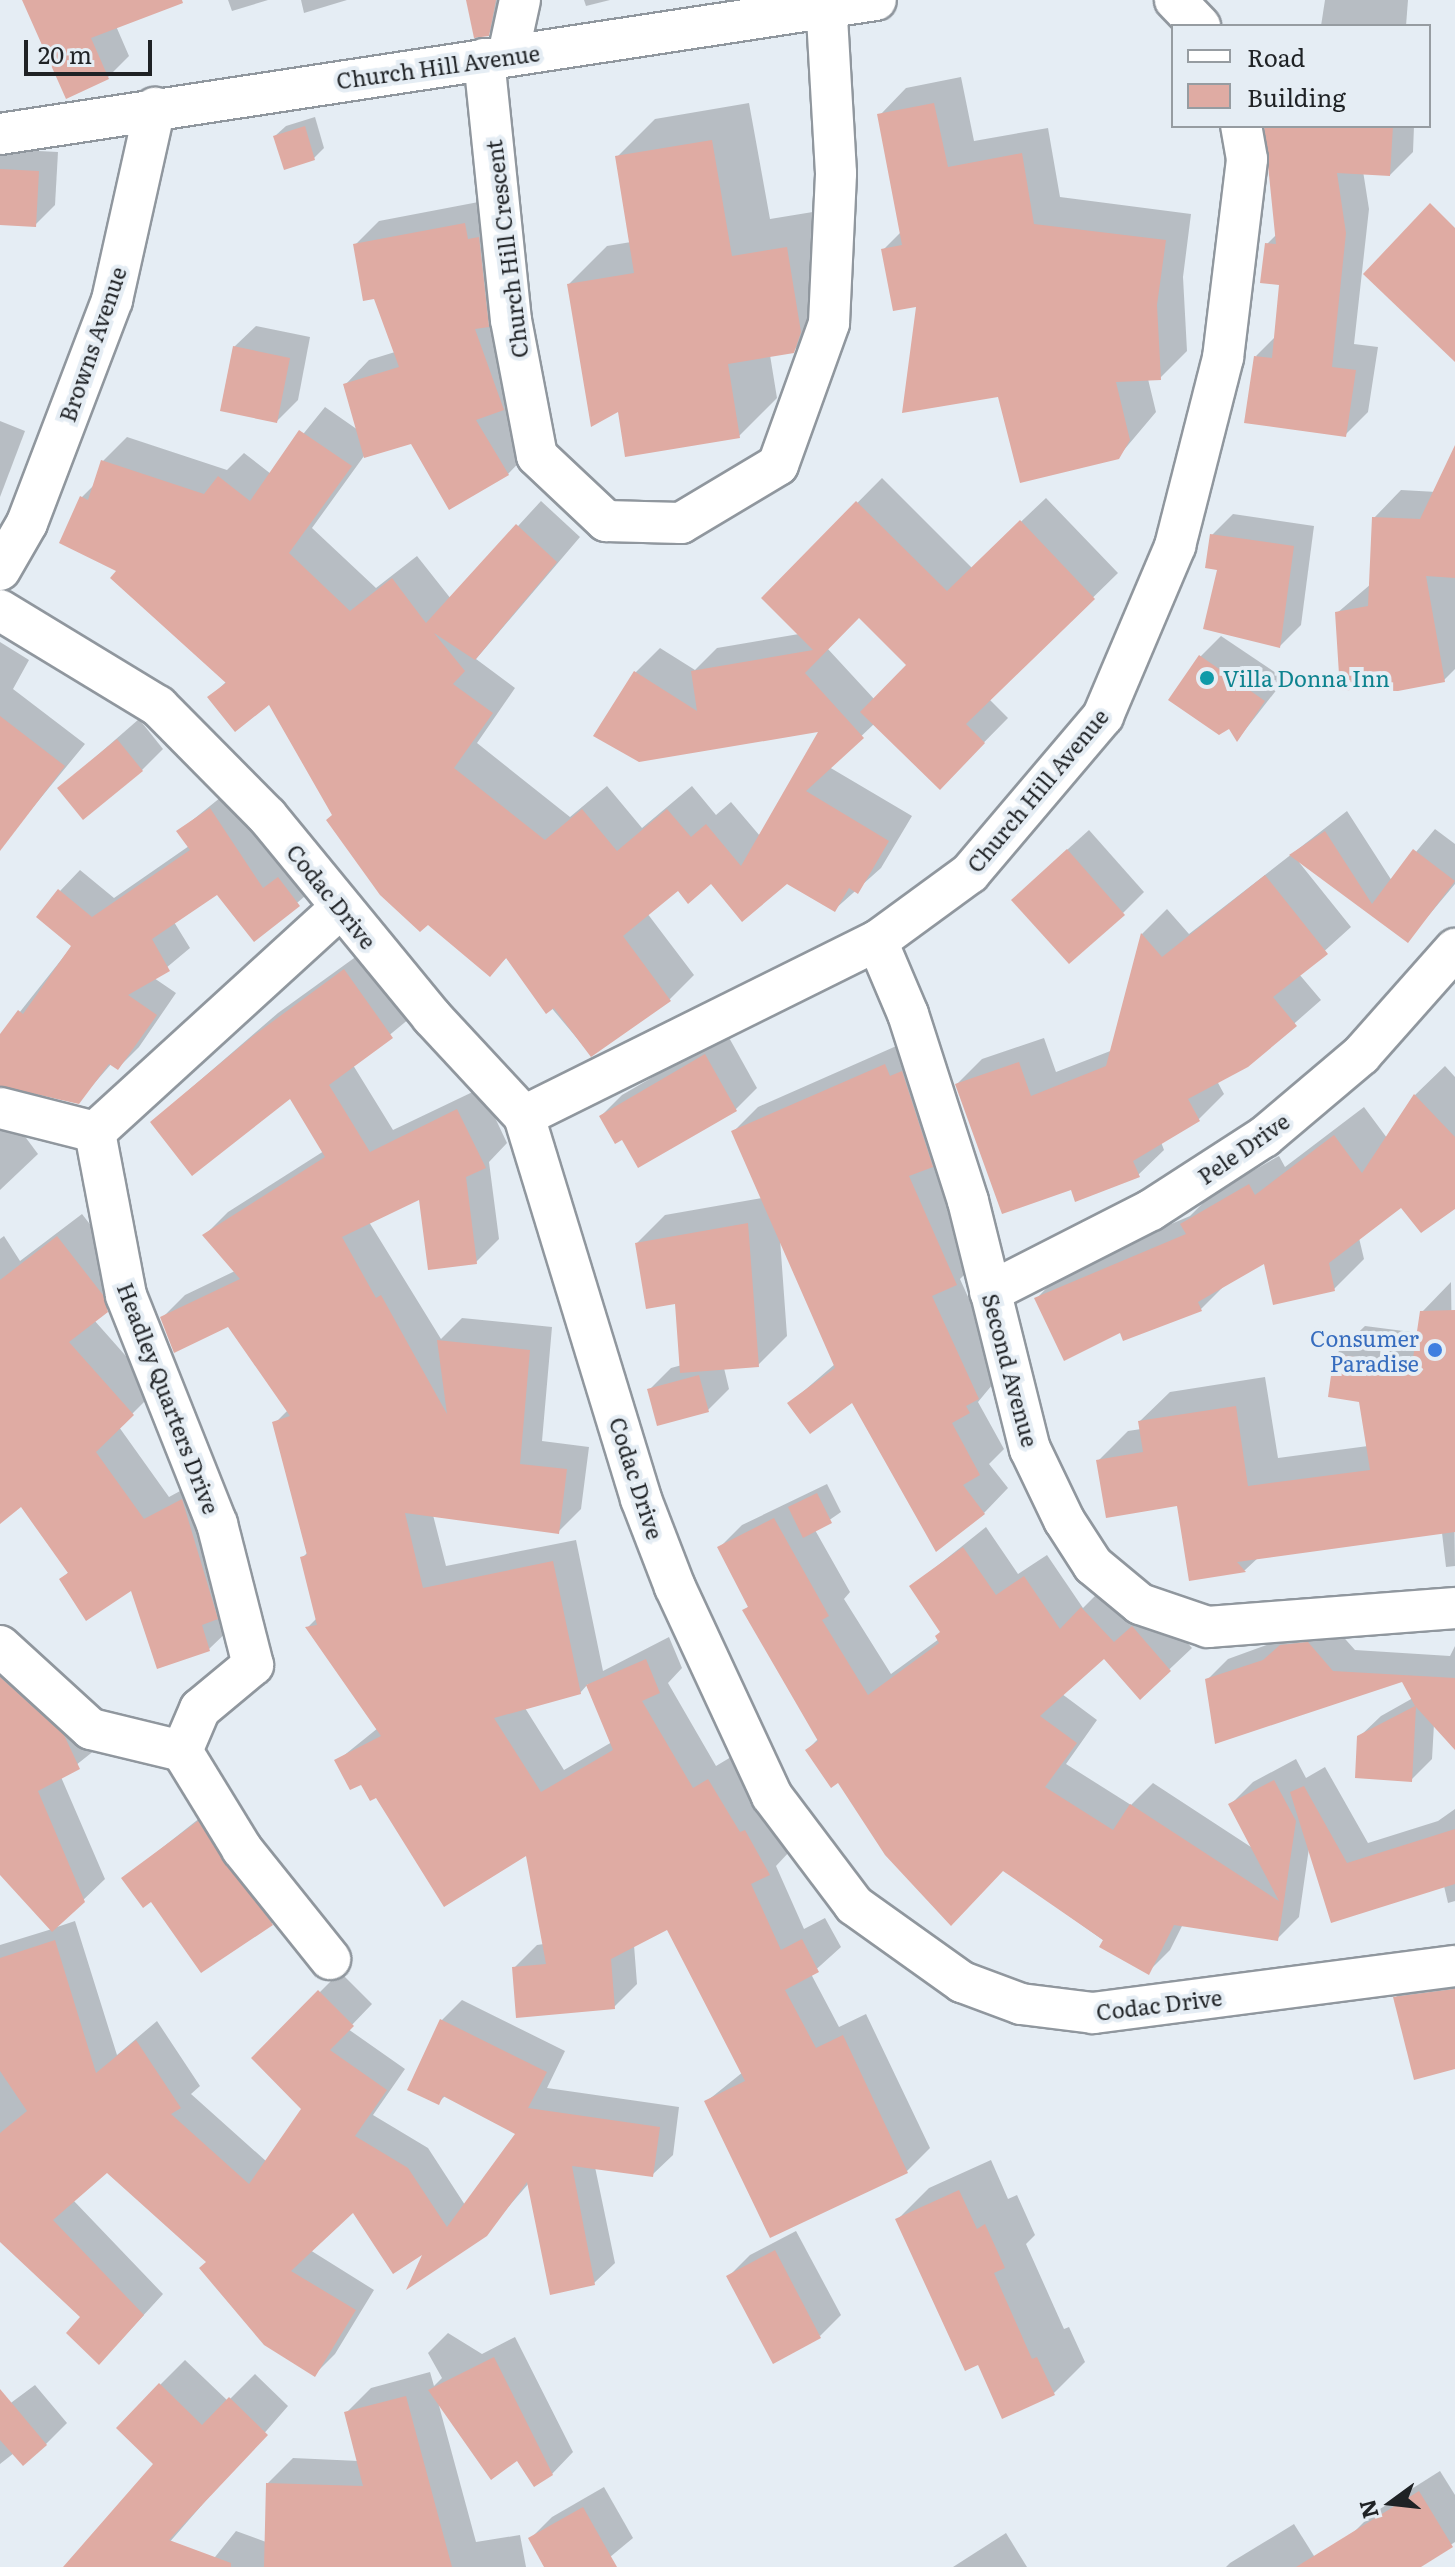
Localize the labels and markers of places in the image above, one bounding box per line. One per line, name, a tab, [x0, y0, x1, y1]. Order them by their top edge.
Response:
place label: Villa Donna Inn	[1223, 665, 1390, 691]
marker: Villa Donna Inn	[1198, 669, 1216, 687]
place label: Consumer Paradise	[1310, 1324, 1419, 1376]
marker: Consumer Paradise	[1426, 1341, 1444, 1359]

